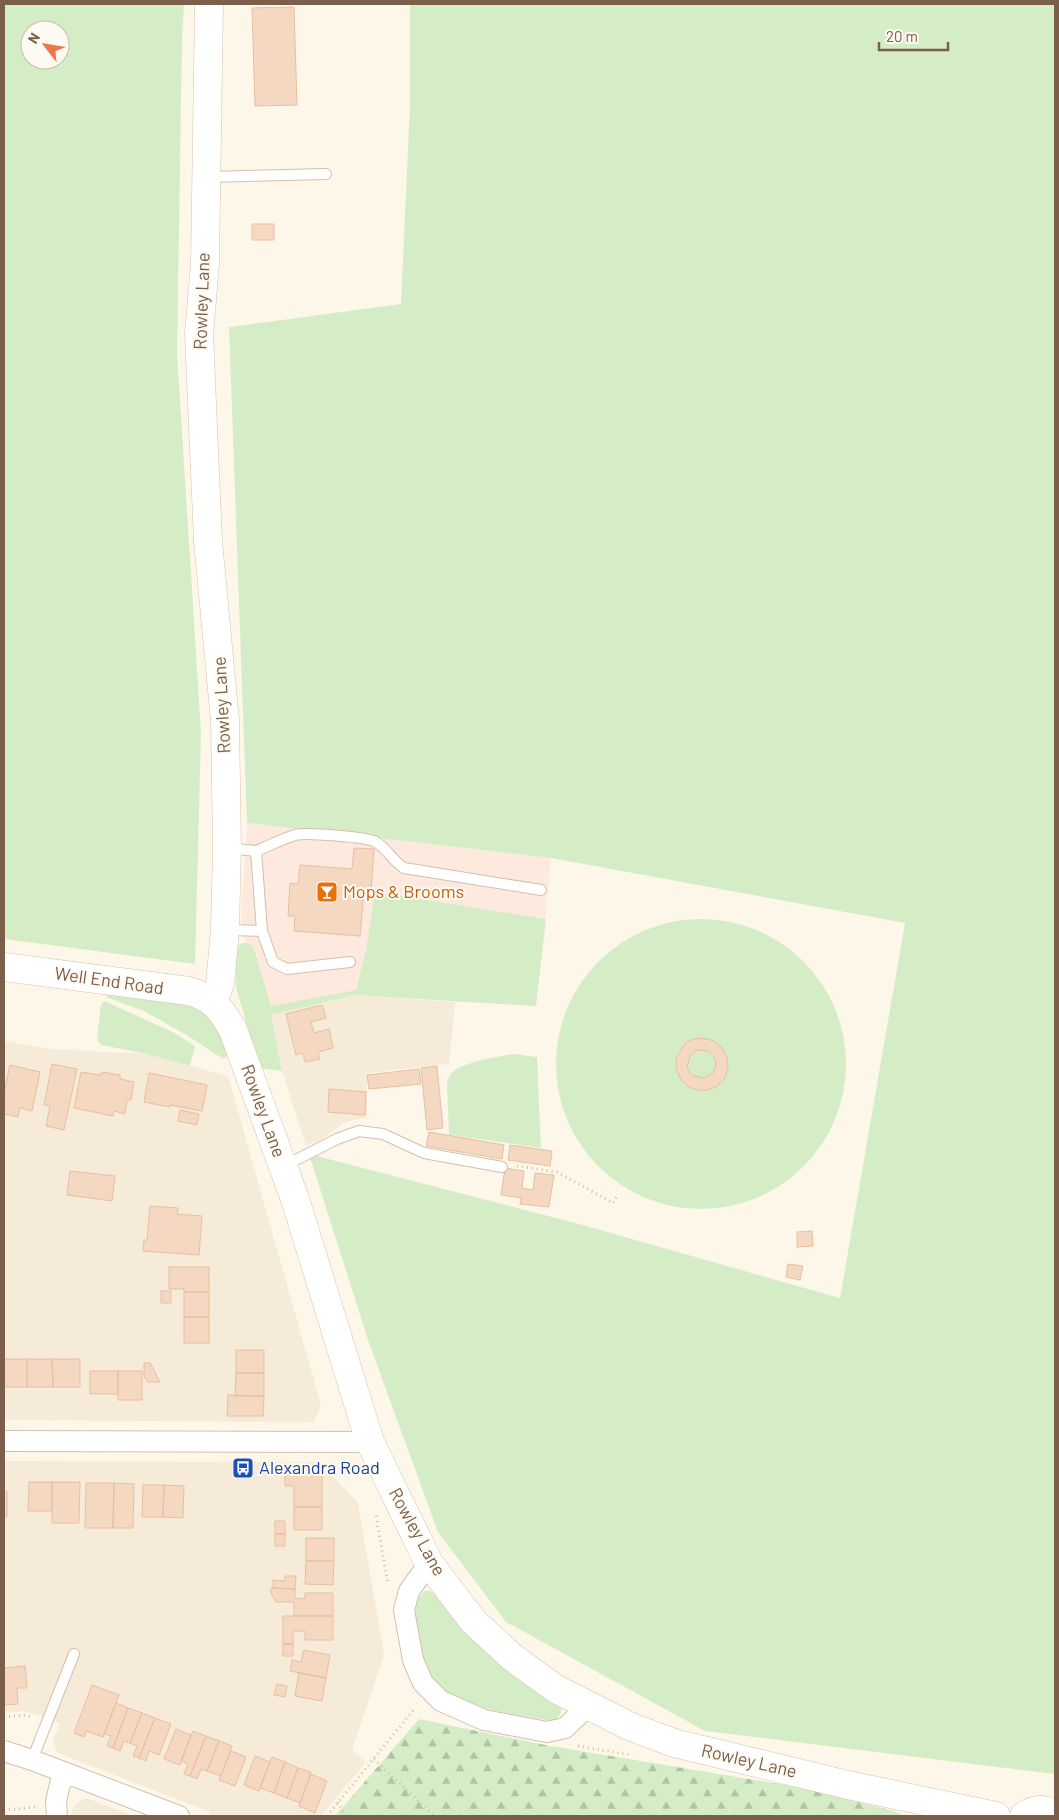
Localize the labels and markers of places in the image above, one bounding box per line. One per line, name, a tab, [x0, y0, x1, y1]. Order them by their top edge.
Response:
bar icon: Mops & Brooms	[315, 880, 339, 904]
place label: Mops & Brooms	[343, 880, 464, 902]
bus stop icon: Alexandra Road	[231, 1456, 255, 1480]
place label: Alexandra Road	[259, 1456, 380, 1478]

